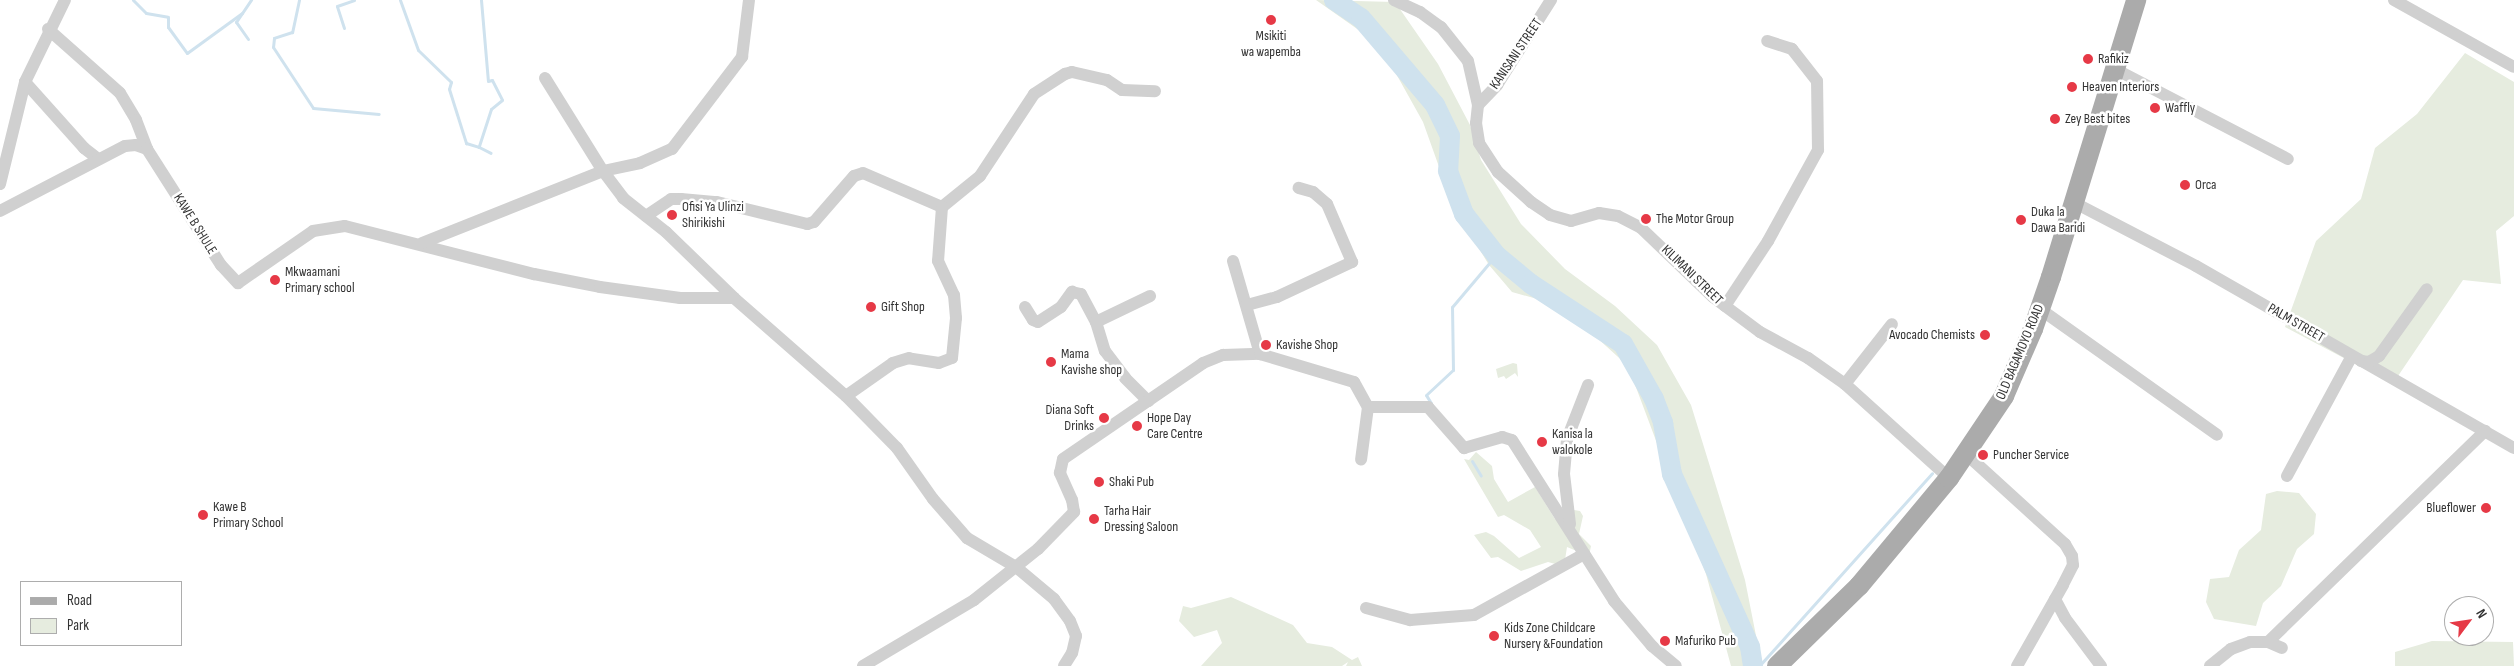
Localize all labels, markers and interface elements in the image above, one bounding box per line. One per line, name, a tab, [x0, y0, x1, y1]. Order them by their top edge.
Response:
marker: Msikiti wa wapemba	[1265, 14, 1277, 26]
street label: KANISANI STREET	[1486, 15, 1546, 93]
place label: Msikiti wa wapemba	[1241, 28, 1301, 60]
place label: Rafikiz	[2098, 51, 2129, 67]
marker: Rafikiz	[2082, 53, 2094, 65]
place label: Heaven Interiors	[2082, 79, 2159, 95]
marker: Heaven Interiors	[2066, 81, 2078, 93]
place label: Waffly	[2165, 100, 2195, 116]
marker: Waffly	[2149, 102, 2161, 114]
place label: Zey Best bites	[2065, 111, 2130, 127]
marker: Zey Best bites	[2049, 113, 2061, 125]
place label: Orca	[2195, 177, 2217, 193]
marker: Orca	[2179, 179, 2191, 191]
street label: KAWE B SHULE	[170, 190, 220, 258]
place label: Ofisi Ya Ulinzi Shirikishi	[682, 199, 744, 232]
place label: Duka la Dawa Baridi	[2031, 204, 2085, 236]
marker: Ofisi Ya Ulinzi Shirikishi	[666, 209, 678, 221]
place label: The Motor Group	[1656, 211, 1734, 227]
marker: The Motor Group	[1640, 213, 1652, 225]
marker: Duka la Dawa Baridi	[2015, 214, 2027, 226]
street label: KILIMANI STREET	[1658, 242, 1726, 308]
place label: Mkwaamani Primary school	[285, 264, 355, 296]
marker: Mkwaamani Primary school	[269, 274, 281, 286]
place label: Gift Shop	[881, 299, 925, 315]
street label: PALM STREET	[2265, 300, 2327, 346]
marker: Gift Shop	[865, 301, 877, 313]
street label: OLD BAGAMOYO ROAD	[1992, 302, 2048, 402]
place label: Avocado Chemists	[1889, 327, 1975, 343]
marker: Avocado Chemists	[1979, 329, 1991, 341]
place label: Kavishe Shop	[1276, 337, 1338, 353]
marker: Kavishe Shop	[1260, 339, 1272, 351]
place label: Mama Kavishe shop	[1061, 346, 1122, 378]
marker: Mama Kavishe shop	[1045, 356, 1057, 368]
place label: Diana Soft Drinks	[1045, 402, 1094, 434]
place label: Hope Day Care Centre	[1147, 410, 1203, 442]
marker: Diana Soft Drinks	[1098, 412, 1110, 424]
marker: Hope Day Care Centre	[1131, 420, 1143, 432]
place label: Kanisa la walokole	[1552, 426, 1593, 458]
marker: Kanisa la walokole	[1536, 436, 1548, 448]
place label: Puncher Service	[1993, 447, 2069, 463]
marker: Puncher Service	[1977, 449, 1989, 461]
place label: Shaki Pub	[1109, 474, 1154, 490]
marker: Shaki Pub	[1093, 476, 1105, 488]
place label: Kawe B Primary School	[213, 499, 283, 532]
place label: Blueflower	[2426, 500, 2476, 516]
marker: Blueflower	[2480, 502, 2492, 514]
place label: Tarha Hair Dressing Saloon	[1104, 503, 1178, 536]
marker: Kawe B Primary School	[197, 509, 209, 521]
marker: Tarha Hair Dressing Saloon	[1088, 513, 1100, 525]
legend	[20, 581, 182, 646]
text: Road	[67, 591, 92, 610]
north arrow	[2444, 596, 2494, 646]
text: N	[2472, 606, 2491, 621]
text: Park	[67, 616, 89, 635]
place label: Kids Zone Childcare Nursery &Foundation	[1504, 620, 1603, 652]
marker: Kids Zone Childcare Nursery &Foundation	[1488, 630, 1500, 642]
place label: Mafuriko Pub	[1675, 633, 1736, 649]
marker: Mafuriko Pub	[1659, 635, 1671, 647]

